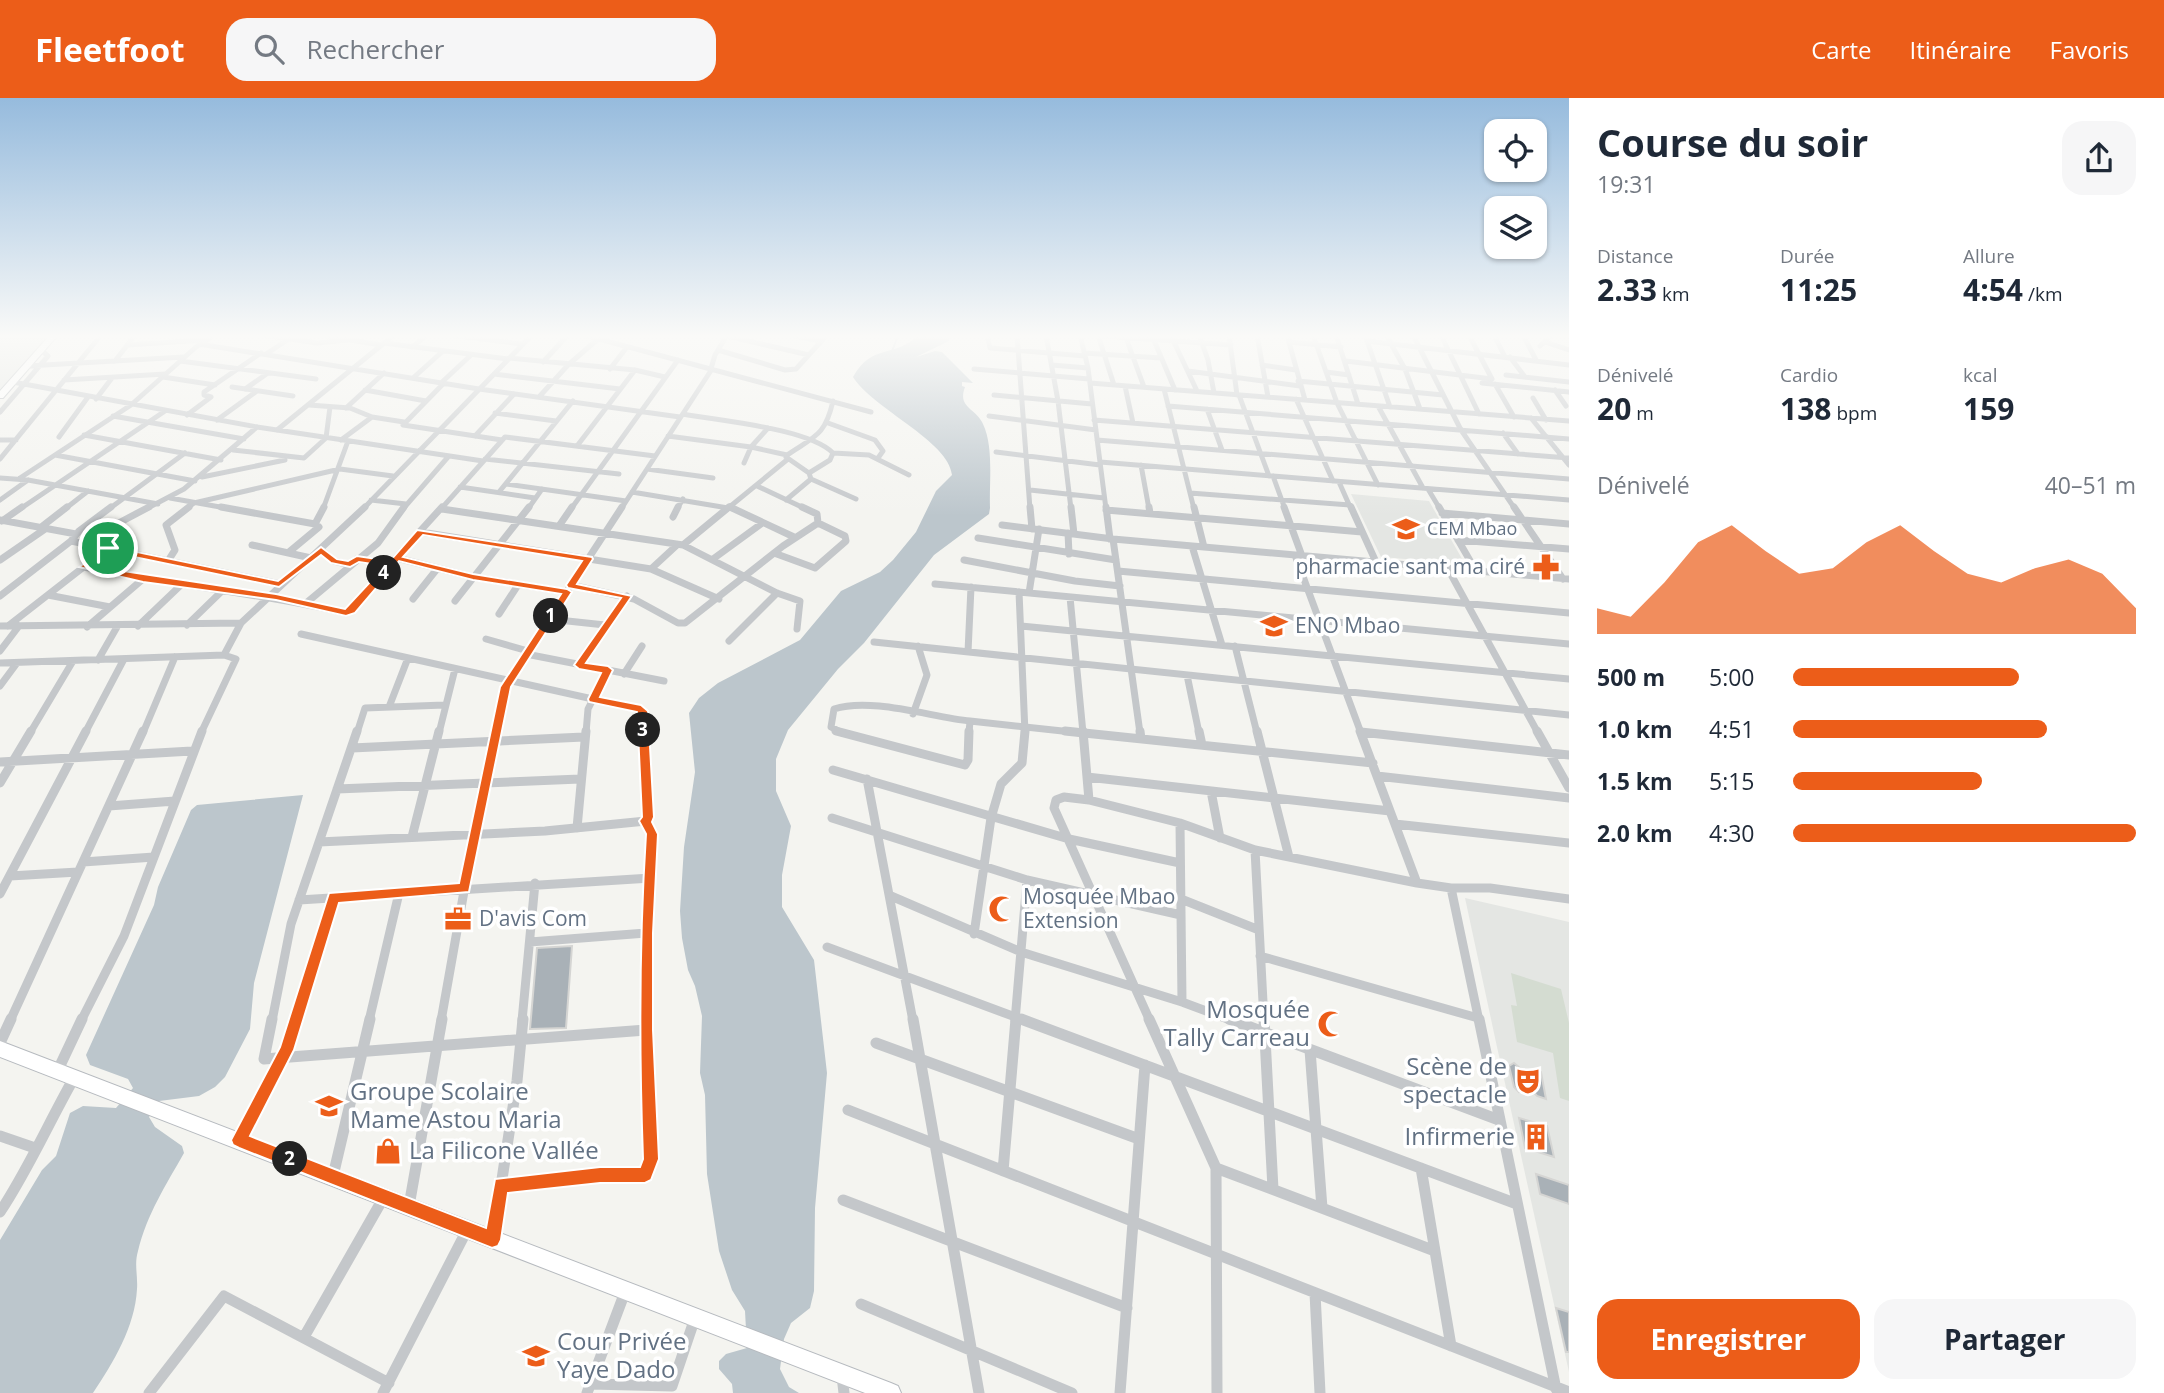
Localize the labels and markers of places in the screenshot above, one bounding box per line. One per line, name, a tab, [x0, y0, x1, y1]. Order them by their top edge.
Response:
school or university icon: CEM Mbao	[1391, 514, 1421, 544]
place label: CEM Mbao	[1427, 516, 1517, 540]
pin	[78, 518, 138, 578]
place label: pharmacie sant ma ciré	[1296, 552, 1525, 580]
pharmacy icon: pharmacie sant ma ciré	[1531, 552, 1561, 582]
pin: 4	[366, 556, 402, 590]
pin: 1	[534, 598, 568, 634]
school or university icon: ENO Mbao	[1259, 611, 1289, 641]
place label: ENO Mbao	[1295, 611, 1400, 639]
pin: 3	[626, 712, 660, 748]
place label: Mosquée Mbao Extension	[1023, 882, 1175, 934]
mosque icon: Mosquée Mbao Extension	[987, 894, 1017, 924]
office icon: D'avis Com	[443, 904, 473, 934]
place label: D'avis Com	[479, 904, 587, 932]
place label: Mosquée Tally Carreau	[1163, 992, 1310, 1053]
mosque icon: Mosquée Tally Carreau	[1316, 1009, 1346, 1039]
place label: Scène de spectacle	[1403, 1049, 1507, 1110]
theatre icon: Scène de spectacle	[1513, 1066, 1543, 1096]
place label: Groupe Scolaire Mame Astou Maria	[350, 1074, 562, 1135]
school or university icon: Groupe Scolaire Mame Astou Maria	[314, 1091, 344, 1121]
place label: Infirmerie	[1405, 1119, 1515, 1152]
building icon: Infirmerie	[1521, 1122, 1551, 1152]
place label: La Filicone Vallée	[409, 1133, 599, 1166]
shop icon: La Filicone Vallée	[373, 1136, 403, 1166]
pin: 2	[272, 1142, 308, 1176]
place label: Cour Privée Yaye Dado	[557, 1324, 687, 1385]
school or university icon: Cour Privée Yaye Dado	[521, 1341, 551, 1371]

